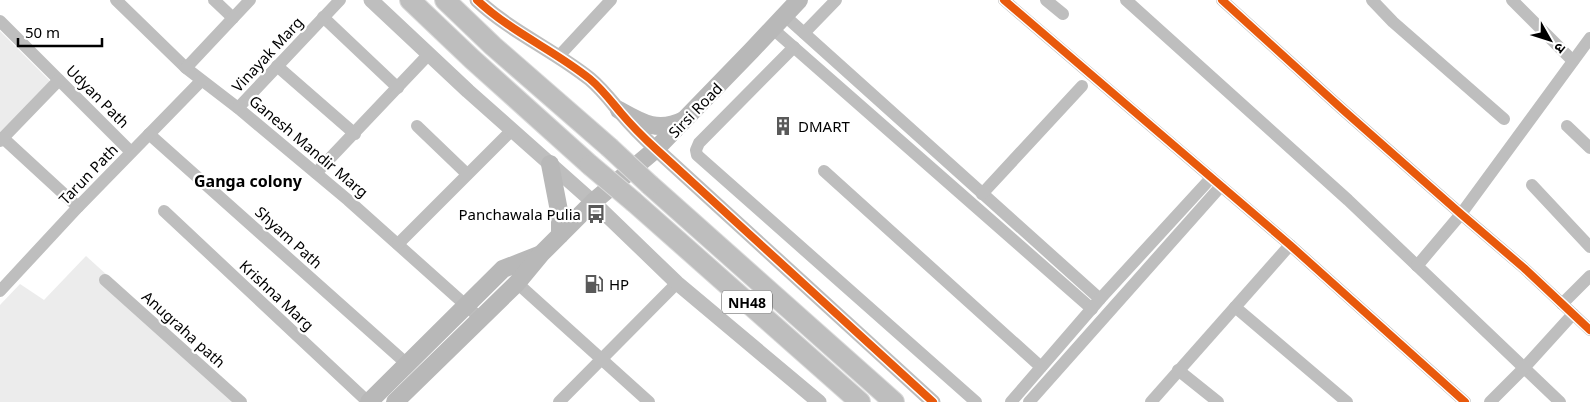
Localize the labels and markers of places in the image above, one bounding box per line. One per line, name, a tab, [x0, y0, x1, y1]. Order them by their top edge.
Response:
building icon: DMART	[772, 115, 794, 137]
place label: DMART	[798, 116, 850, 136]
bus stop icon: Panchawala Pulia	[585, 203, 607, 225]
place label: Panchawala Pulia	[458, 204, 581, 224]
fuel station icon: HP	[583, 273, 605, 295]
place label: HP	[609, 274, 629, 294]

